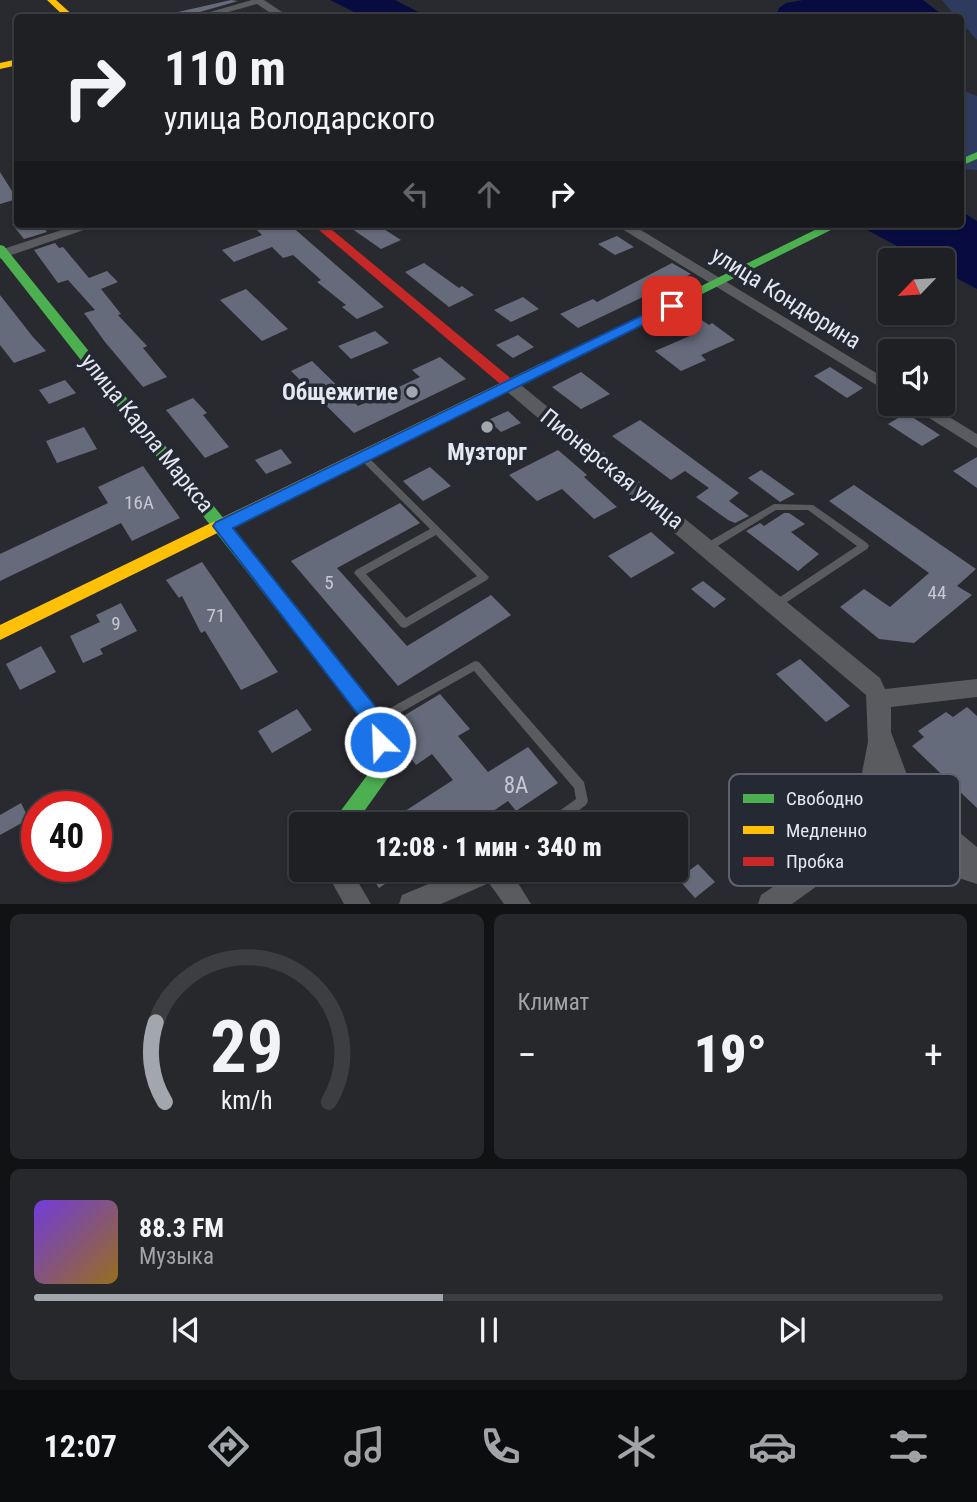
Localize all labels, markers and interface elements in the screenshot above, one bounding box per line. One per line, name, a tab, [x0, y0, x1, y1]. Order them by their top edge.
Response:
text: 110 m	[164, 40, 286, 97]
icon: right	[49, 42, 140, 133]
text: улица Володарского	[164, 99, 435, 137]
icon: left	[397, 175, 435, 213]
icon: ahead	[470, 175, 508, 213]
icon: right	[543, 175, 581, 213]
street label: улица Кондюрина	[706, 241, 866, 355]
north arrow	[878, 248, 956, 326]
map controls	[878, 248, 955, 416]
pin	[642, 276, 702, 336]
icon: arrive	[653, 287, 691, 325]
button: sound	[878, 339, 955, 416]
street label: улица Карла Маркса	[75, 348, 219, 518]
place label: Общежитие	[282, 379, 398, 406]
marker: Общежитие	[404, 384, 420, 400]
street label: Пионерская улица	[535, 403, 689, 535]
marker: Музторг	[479, 419, 495, 435]
place label: Музторг	[447, 439, 527, 466]
house number: 16А	[124, 491, 154, 514]
house number: 5	[324, 571, 334, 594]
house number: 44	[928, 581, 946, 604]
house number: 71	[207, 604, 225, 627]
house number: 9	[111, 612, 121, 635]
position arrow	[343, 705, 417, 779]
house number: 8А	[504, 772, 528, 799]
legend	[729, 774, 960, 886]
text: Свободно	[786, 787, 863, 810]
speed limit sign: 40	[21, 791, 112, 882]
text: Медленно	[786, 819, 867, 842]
text: 12:08 · 1 мин · 340 m	[375, 832, 602, 862]
text: Пробка	[786, 850, 844, 873]
text: Климат	[518, 989, 589, 1016]
text: 29	[210, 1005, 284, 1091]
text: 19°	[694, 1024, 767, 1085]
text: −	[518, 1033, 537, 1077]
text: +	[924, 1033, 943, 1077]
text: km/h	[221, 1086, 272, 1115]
text: 88.3 FM	[139, 1213, 224, 1243]
text: Музыка	[139, 1243, 214, 1270]
icon: previous	[167, 1311, 205, 1349]
icon: pause	[470, 1311, 508, 1349]
icon: next	[773, 1311, 811, 1349]
icon: directions	[204, 1422, 253, 1471]
icon: music	[340, 1422, 389, 1471]
icon: phone	[476, 1422, 525, 1471]
icon: climate	[612, 1422, 661, 1471]
icon: car	[748, 1422, 797, 1471]
icon: filters	[884, 1422, 933, 1471]
text: 12:07	[44, 1427, 117, 1465]

